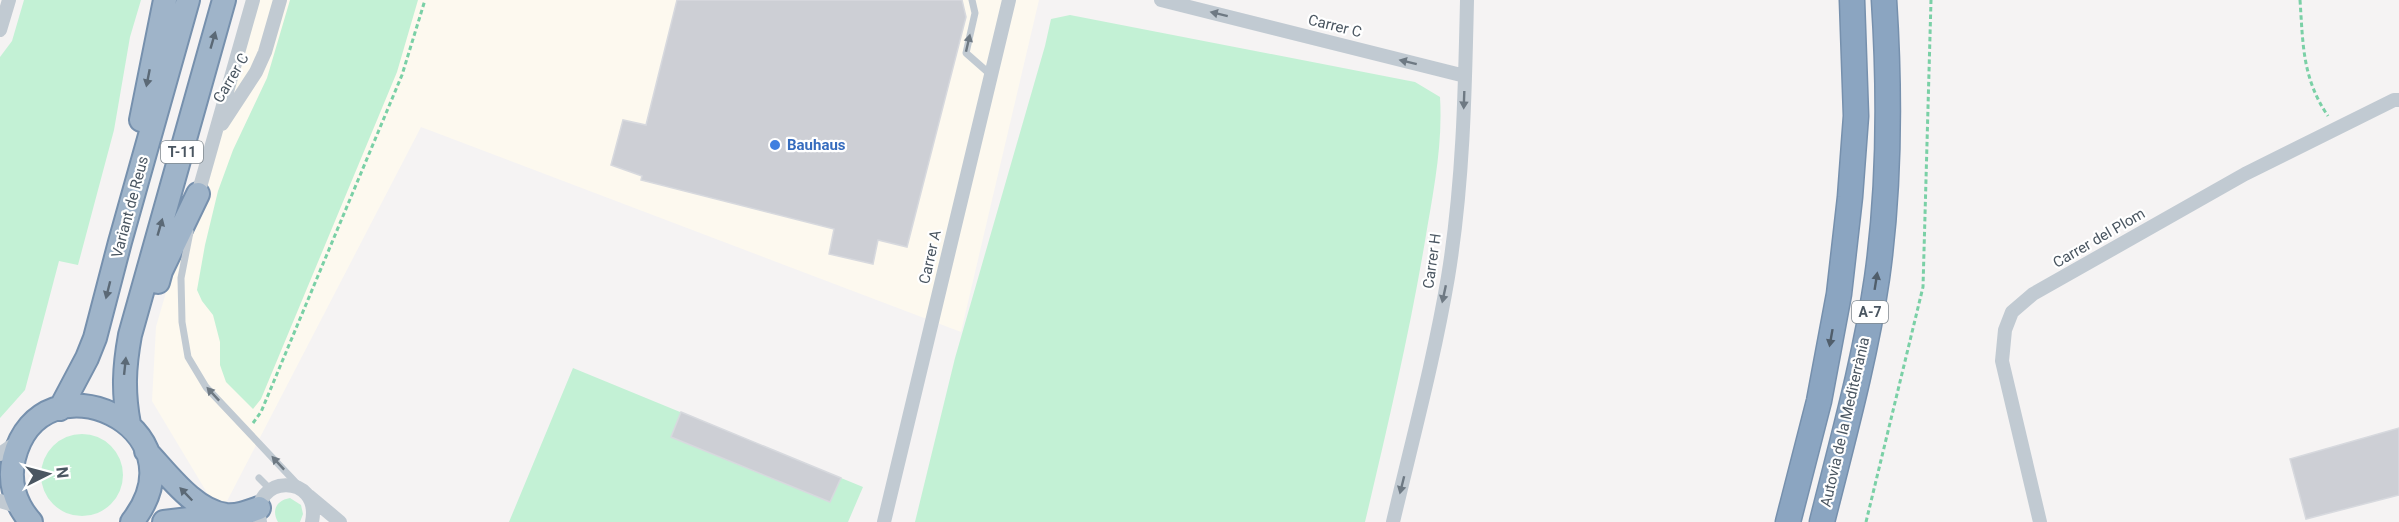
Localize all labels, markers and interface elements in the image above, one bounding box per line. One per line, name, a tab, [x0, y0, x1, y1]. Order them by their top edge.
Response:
one-way arrow	[1210, 9, 1228, 19]
street label: Carrer C	[1306, 11, 1364, 41]
one-way arrow	[209, 31, 218, 49]
one-way arrow	[964, 33, 973, 52]
street label: Carrer C	[209, 50, 253, 106]
one-way arrow	[1399, 56, 1417, 66]
one-way arrow	[143, 68, 152, 87]
one-way arrow	[1459, 91, 1469, 110]
place label: Bauhaus	[787, 136, 846, 154]
marker: Bauhaus	[768, 138, 782, 152]
road number: T-11	[161, 141, 203, 163]
street label: Variant de Reus	[108, 154, 152, 260]
street label: Carrer del Plom	[2050, 204, 2148, 272]
one-way arrow	[156, 218, 165, 236]
street label: Carrer A	[915, 228, 945, 286]
street label: Carrer H	[1419, 232, 1445, 290]
one-way arrow	[1872, 271, 1881, 290]
one-way arrow	[102, 281, 112, 299]
one-way arrow	[1439, 285, 1448, 304]
road number: A-7	[1852, 301, 1888, 323]
one-way arrow	[1826, 329, 1835, 348]
street label: Autovia de la Mediterrània	[1817, 335, 1873, 509]
one-way arrow	[120, 357, 130, 376]
one-way arrow	[207, 387, 220, 402]
north arrow	[18, 444, 78, 504]
one-way arrow	[272, 456, 285, 471]
text: N	[52, 466, 72, 479]
one-way arrow	[1396, 475, 1406, 494]
one-way arrow	[180, 487, 194, 501]

